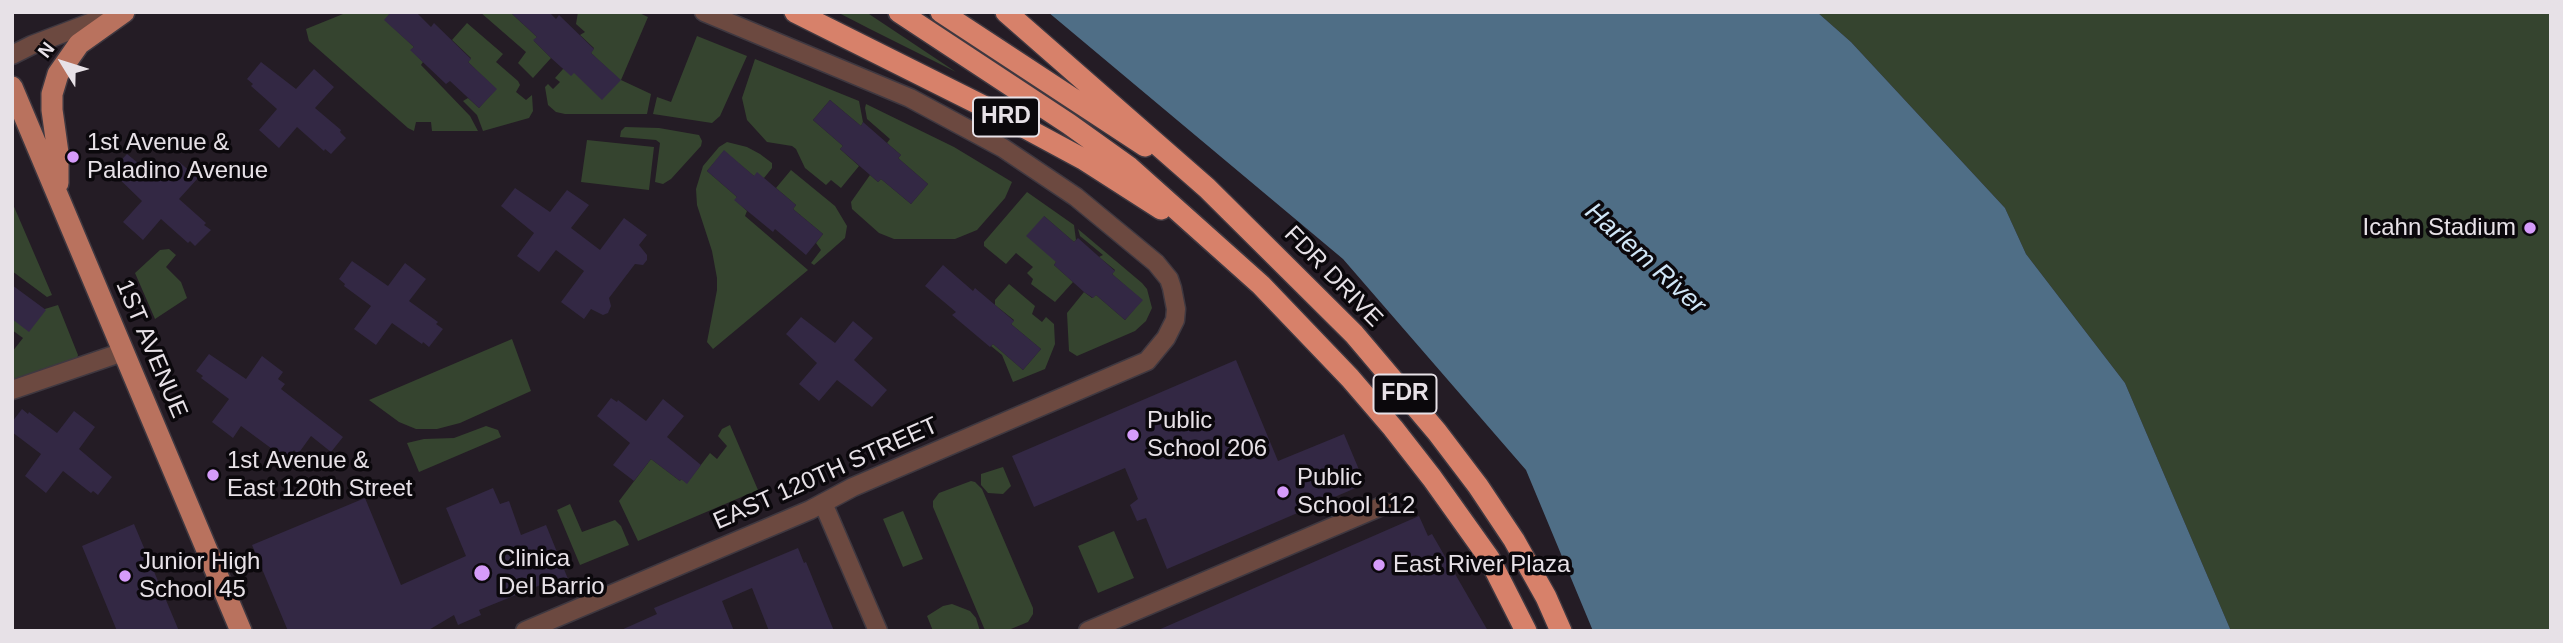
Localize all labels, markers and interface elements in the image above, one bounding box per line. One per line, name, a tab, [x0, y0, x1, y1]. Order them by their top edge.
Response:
north arrow	[28, 28, 98, 98]
text: N	[34, 38, 59, 62]
road number: HRD	[973, 98, 1039, 136]
place label: 1st Avenue & Paladino Avenue	[87, 129, 268, 185]
marker: 1st Avenue & Paladino Avenue	[65, 149, 81, 165]
water label: Harlem River	[1578, 197, 1712, 321]
place label: Icahn Stadium	[2363, 214, 2516, 242]
street label: FDR DRIVE	[1278, 220, 1388, 334]
marker: Icahn Stadium	[2522, 220, 2538, 236]
street label: 1ST AVENUE	[109, 275, 193, 423]
road number: FDR	[1374, 374, 1436, 414]
place label: Public School 206	[1147, 407, 1267, 463]
street label: EAST 120TH STREET	[709, 411, 943, 537]
marker: Public School 206	[1125, 427, 1141, 443]
place label: 1st Avenue & East 120th Street	[227, 447, 412, 503]
place label: Public School 112	[1297, 464, 1415, 520]
marker: 1st Avenue & East 120th Street	[205, 467, 221, 483]
marker: Public School 112	[1275, 484, 1291, 500]
place label: Clinica Del Barrio	[498, 545, 605, 601]
place label: Junior High School 45	[139, 548, 260, 604]
place label: East River Plaza	[1393, 551, 1570, 579]
marker: East River Plaza	[1371, 557, 1387, 573]
marker: Clinica Del Barrio	[472, 563, 492, 583]
marker: Junior High School 45	[117, 568, 133, 584]

